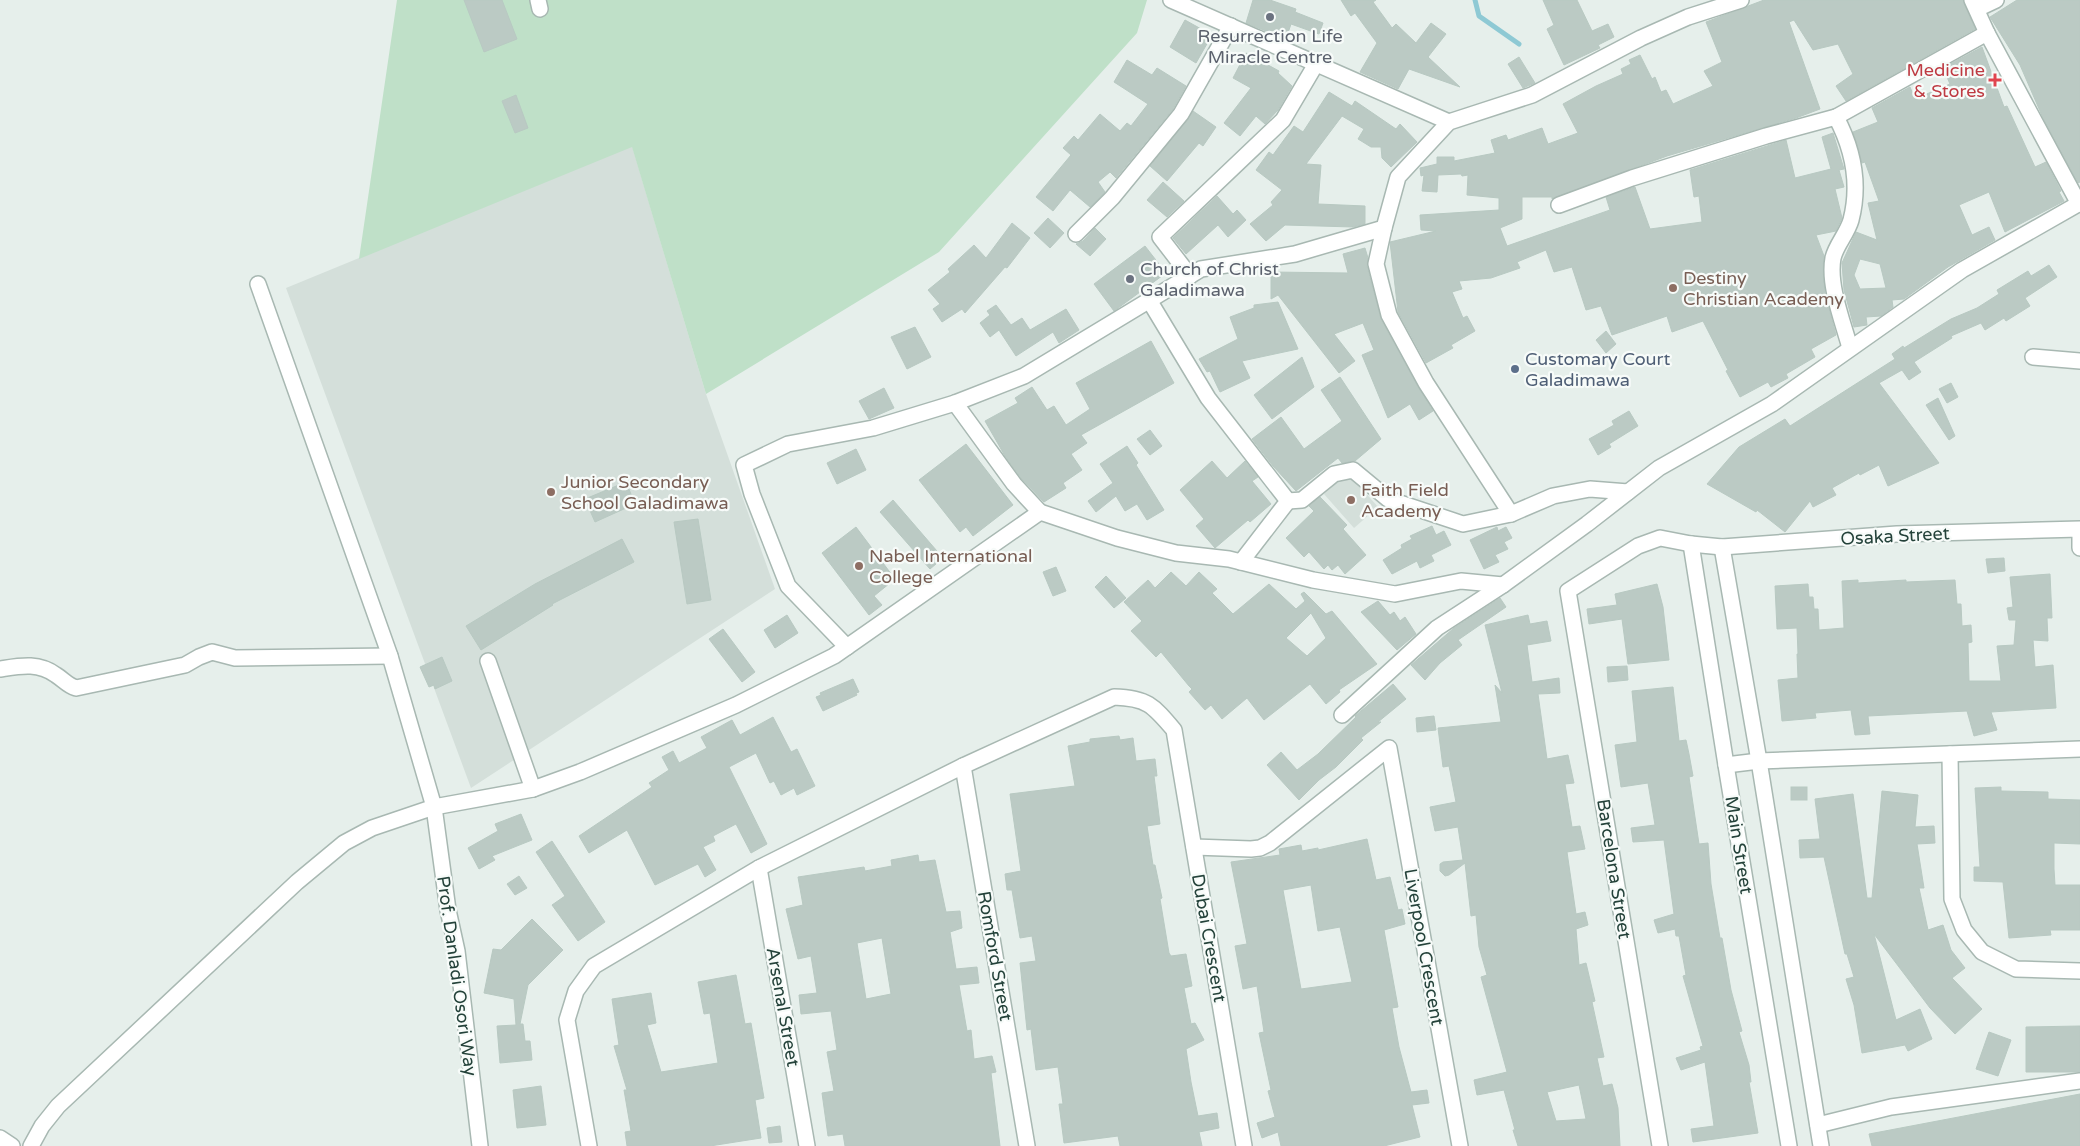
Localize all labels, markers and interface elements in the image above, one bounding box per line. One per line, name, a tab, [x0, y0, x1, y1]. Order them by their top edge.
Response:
marker: Resurrection Life Miracle Centre	[1264, 11, 1276, 23]
place label: Resurrection Life Miracle Centre	[1197, 25, 1343, 68]
place label: Medicine & Stores	[1907, 59, 1985, 102]
marker: Medicine & Stores	[1989, 74, 2001, 86]
place label: Church of Christ Galadimawa	[1140, 258, 1279, 301]
place label: Destiny Christian Academy	[1683, 267, 1844, 310]
marker: Church of Christ Galadimawa	[1124, 273, 1136, 285]
marker: Destiny Christian Academy	[1667, 282, 1679, 294]
place label: Customary Court Galadimawa	[1525, 348, 1670, 391]
marker: Customary Court Galadimawa	[1509, 363, 1521, 375]
place label: Junior Secondary School Galadimawa	[561, 471, 729, 514]
place label: Faith Field Academy	[1361, 479, 1449, 522]
marker: Junior Secondary School Galadimawa	[545, 486, 557, 498]
marker: Faith Field Academy	[1345, 494, 1357, 506]
street label: Osaka Street	[1840, 522, 1950, 550]
place label: Nabel International College	[869, 545, 1033, 588]
marker: Nabel International College	[853, 560, 865, 572]
street label: Main Street	[1720, 794, 1758, 896]
street label: Barcelona Street	[1592, 797, 1636, 941]
street label: Liverpool Crescent	[1399, 867, 1449, 1027]
street label: Dubai Crescent	[1187, 872, 1231, 1004]
street label: Prof. Danladi Osori Way	[432, 874, 482, 1078]
street label: Romford Street	[973, 889, 1017, 1023]
street label: Arsenal Street	[762, 946, 804, 1068]

